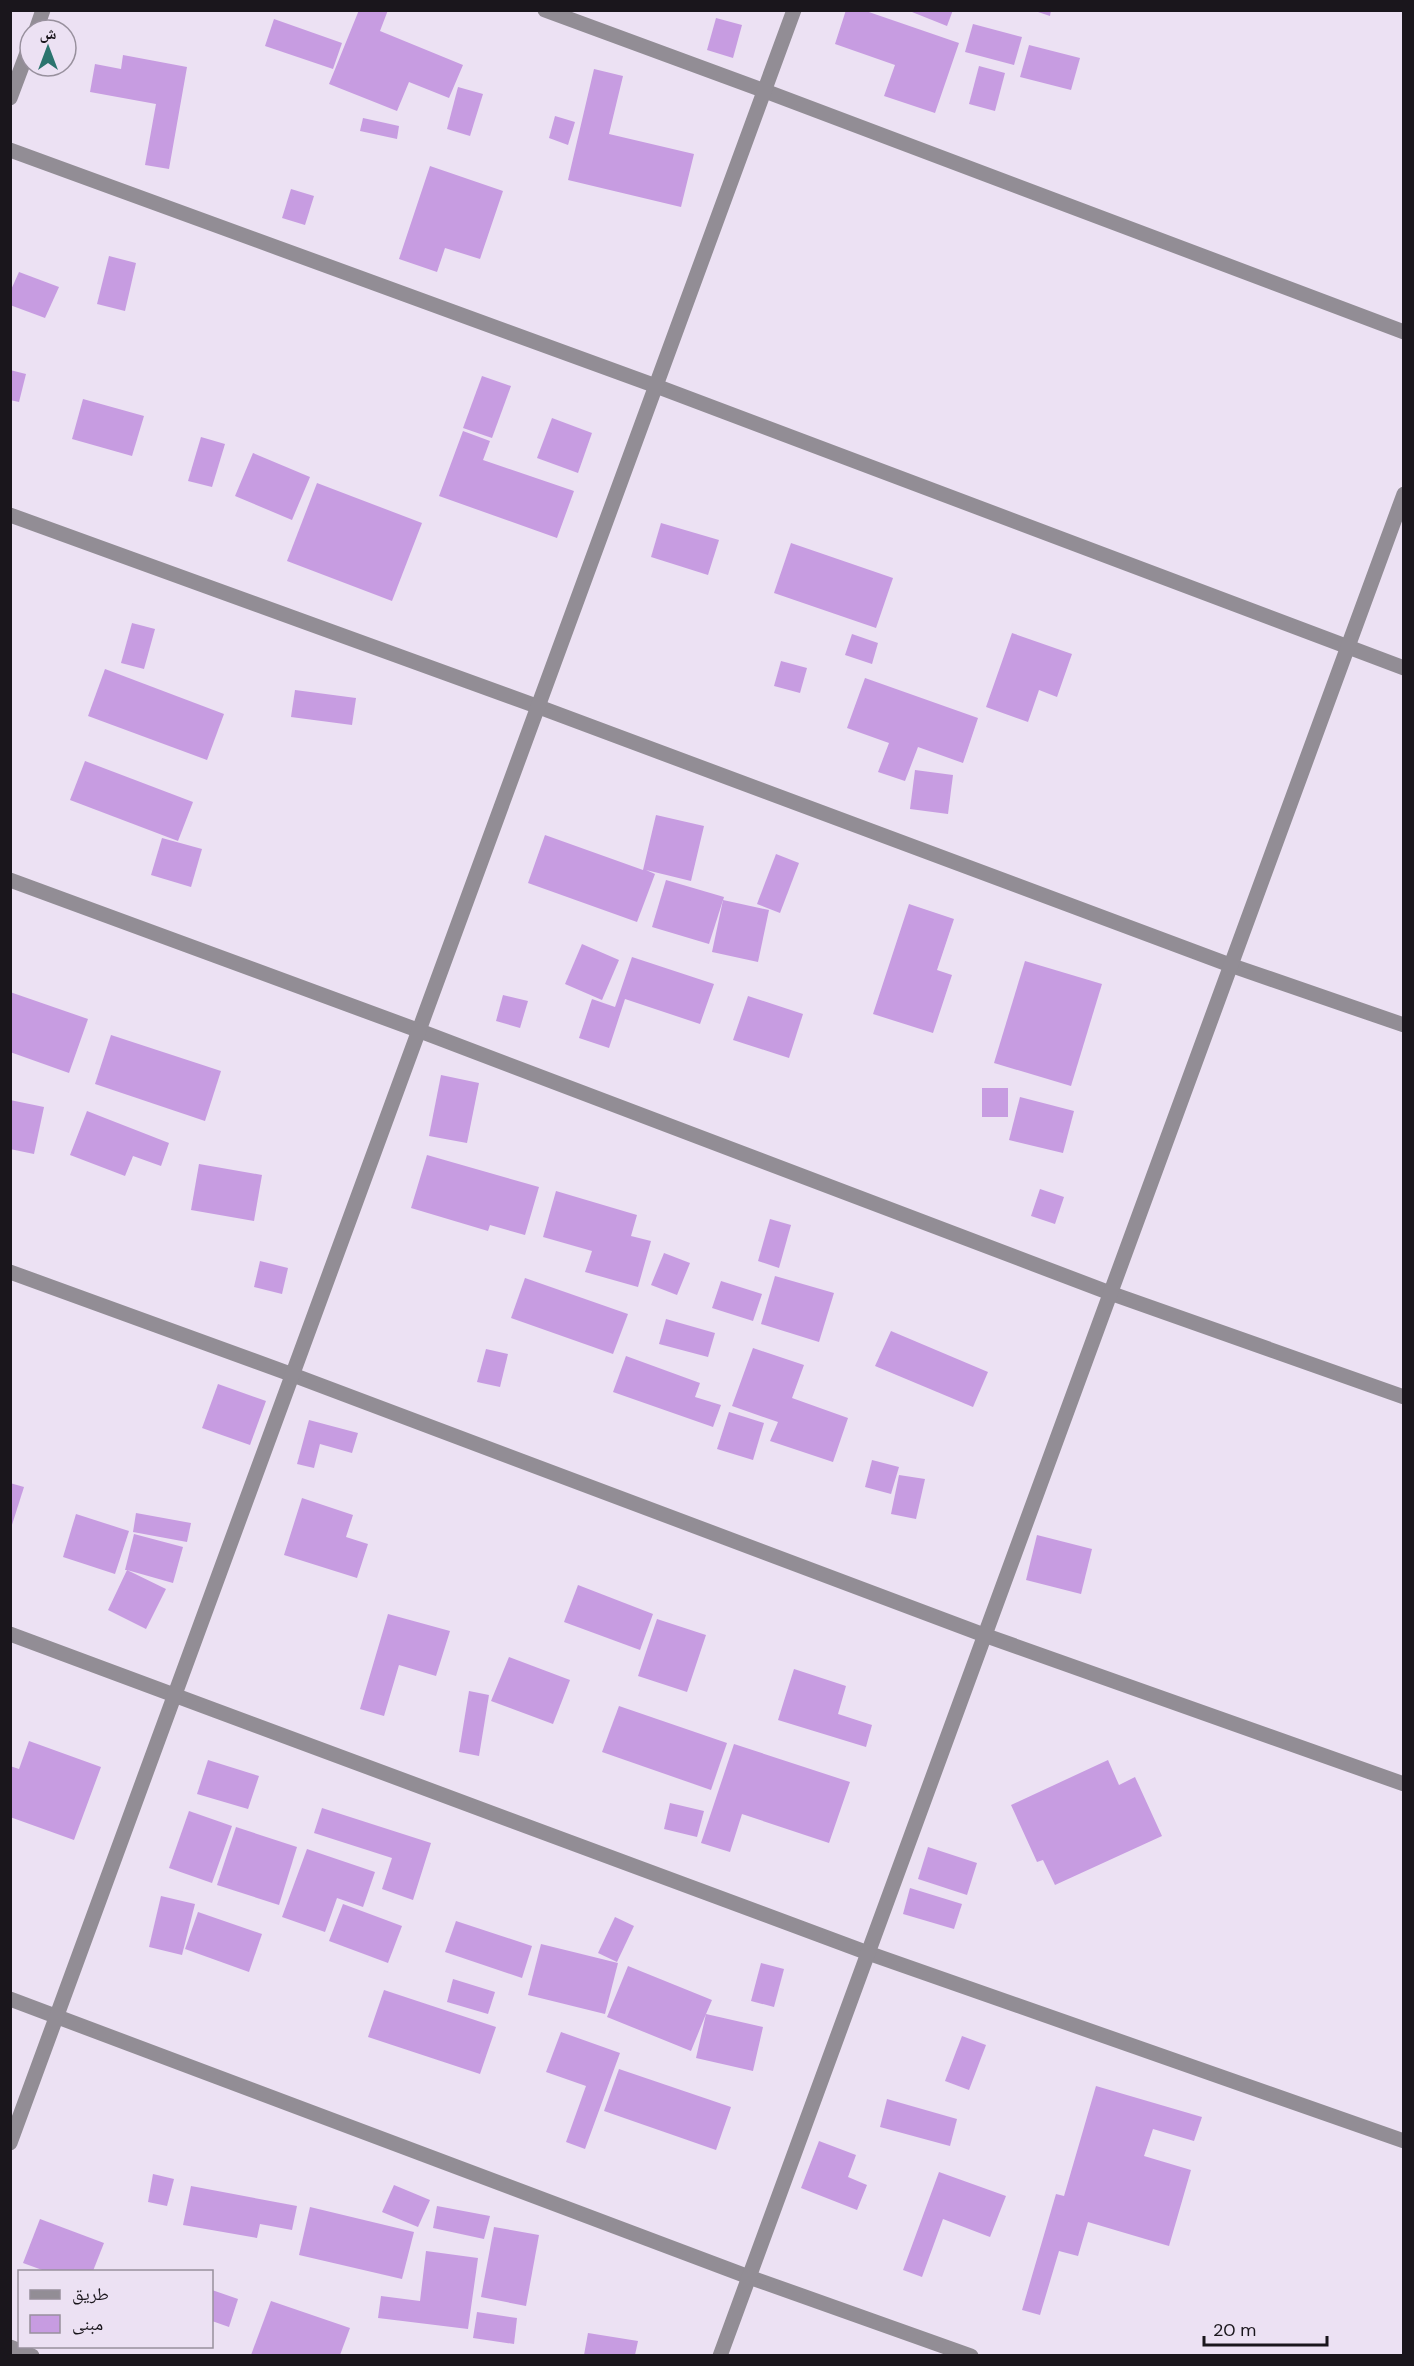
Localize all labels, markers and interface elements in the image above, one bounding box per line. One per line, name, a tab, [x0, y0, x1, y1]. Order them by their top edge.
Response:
north arrow	[18, 18, 78, 78]
text: ش	[40, 23, 57, 44]
legend	[18, 2270, 213, 2348]
text: طريق	[72, 2282, 109, 2306]
scale bar	[1204, 2309, 1327, 2347]
text: مبنى	[72, 2312, 103, 2336]
text: 20 m	[1213, 2318, 1256, 2342]

